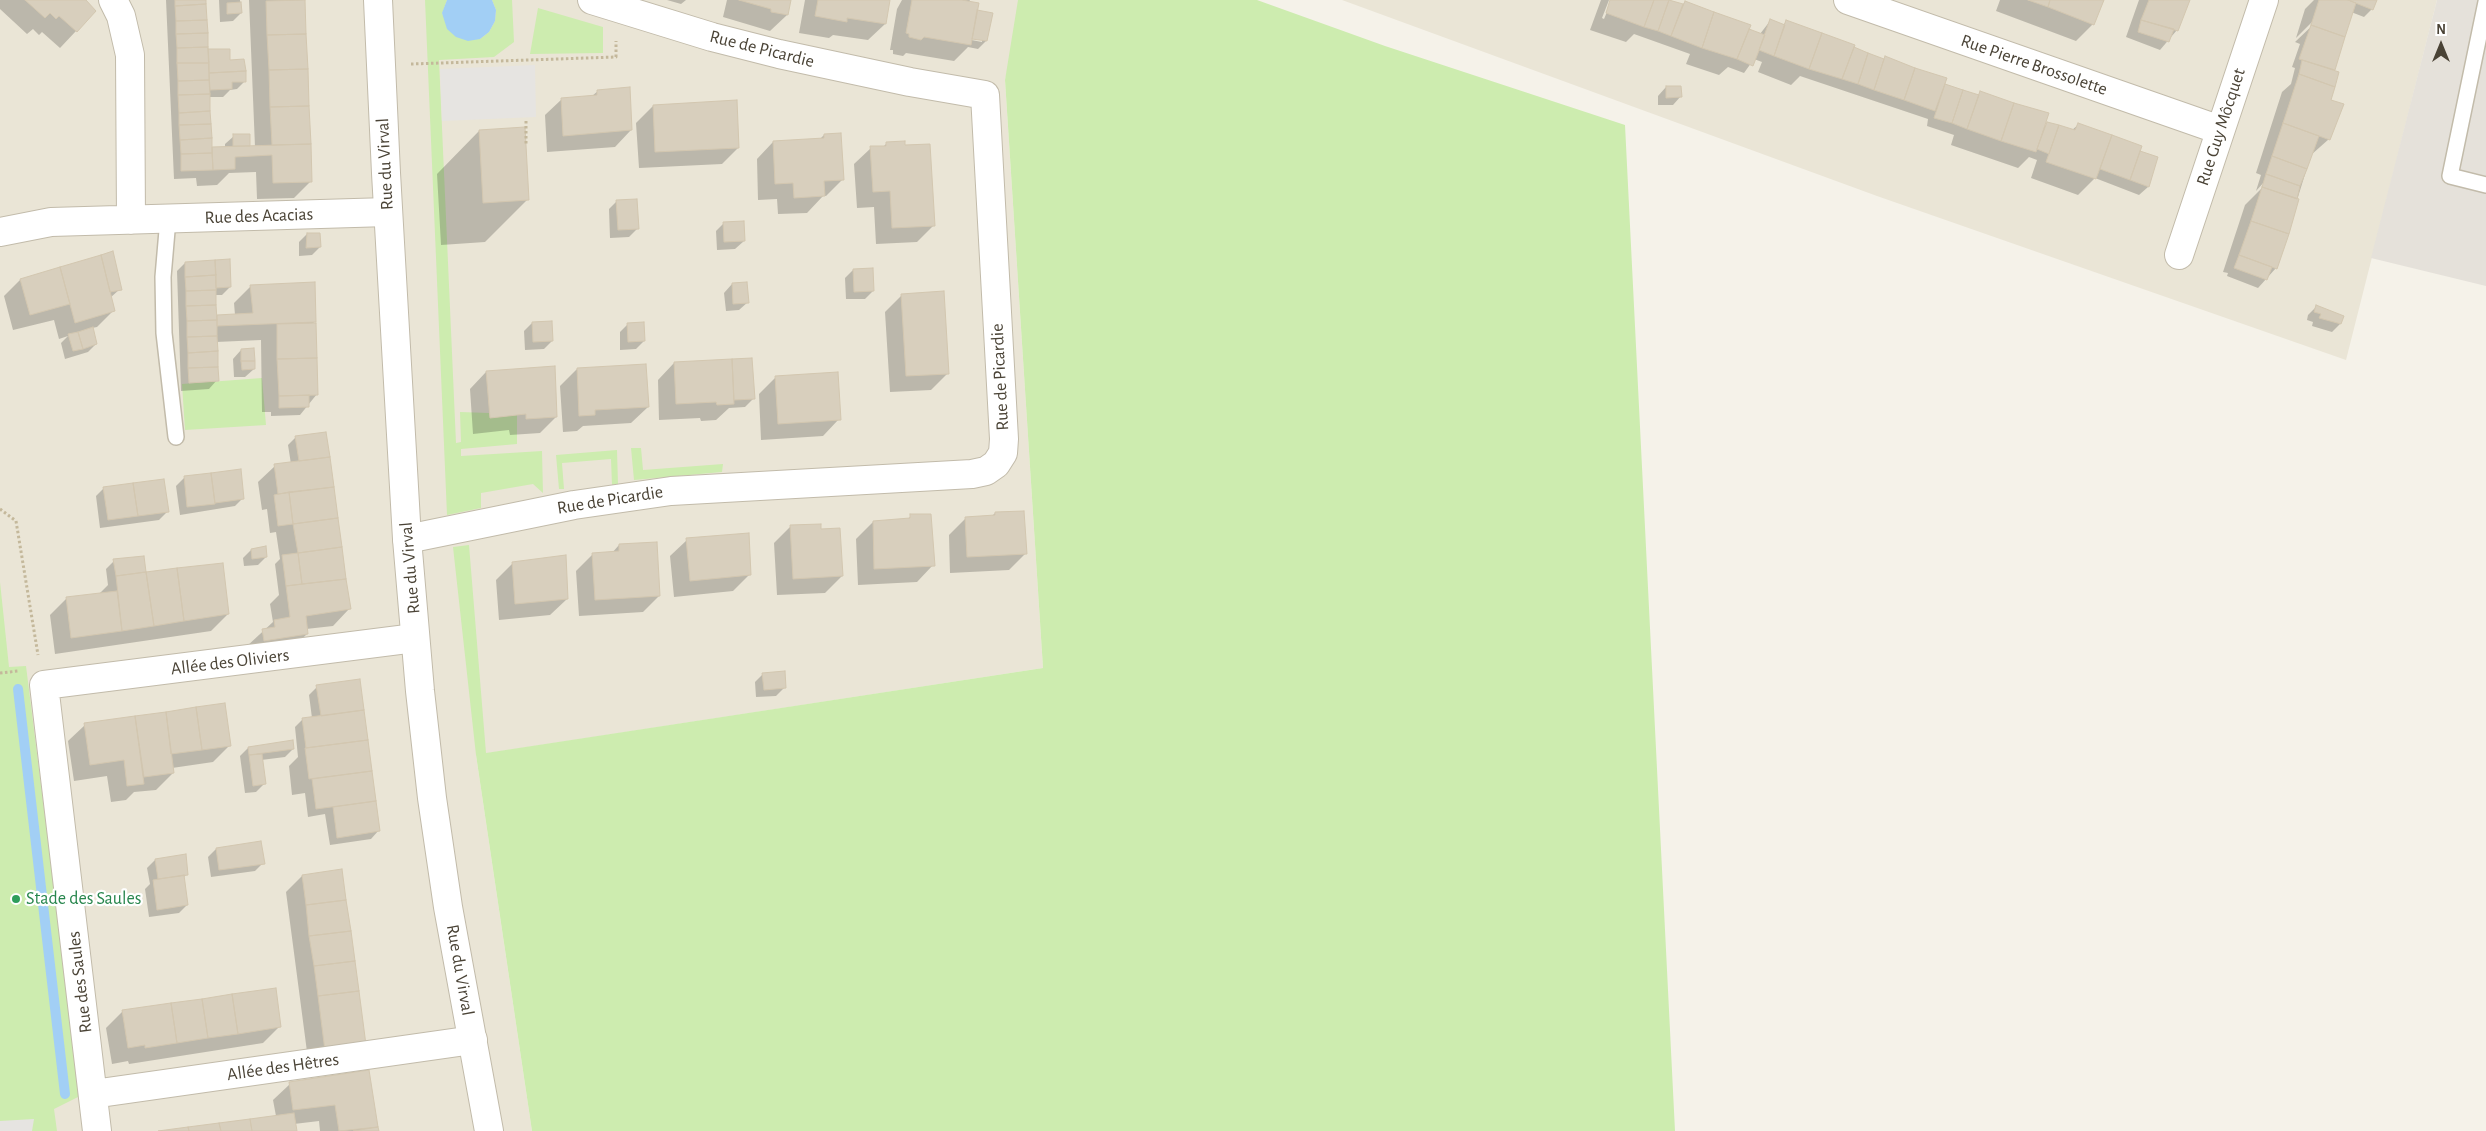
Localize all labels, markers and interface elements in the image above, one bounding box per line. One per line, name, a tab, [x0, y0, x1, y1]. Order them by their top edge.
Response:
north arrow	[2416, 20, 2466, 70]
text: N	[2436, 23, 2446, 37]
street label: Rue de Picardie	[707, 26, 817, 72]
street label: Rue Pierre Brossolette	[1958, 30, 2110, 100]
street label: Rue Guy Môcquet	[2192, 66, 2250, 188]
street label: Rue du Virval	[372, 117, 398, 211]
street label: Rue des Acacias	[204, 203, 314, 229]
street label: Rue de Picardie	[986, 323, 1014, 431]
street label: Rue de Picardie	[555, 481, 665, 519]
street label: Rue du Virval	[395, 521, 425, 615]
street label: Allée des Oliviers	[170, 644, 290, 680]
place label: Stade des Saules	[26, 888, 141, 910]
marker: Stade des Saules	[10, 893, 22, 905]
street label: Rue du Virval	[441, 923, 479, 1017]
street label: Rue des Saules	[63, 930, 97, 1034]
street label: Allée des Hêtres	[226, 1048, 340, 1086]

